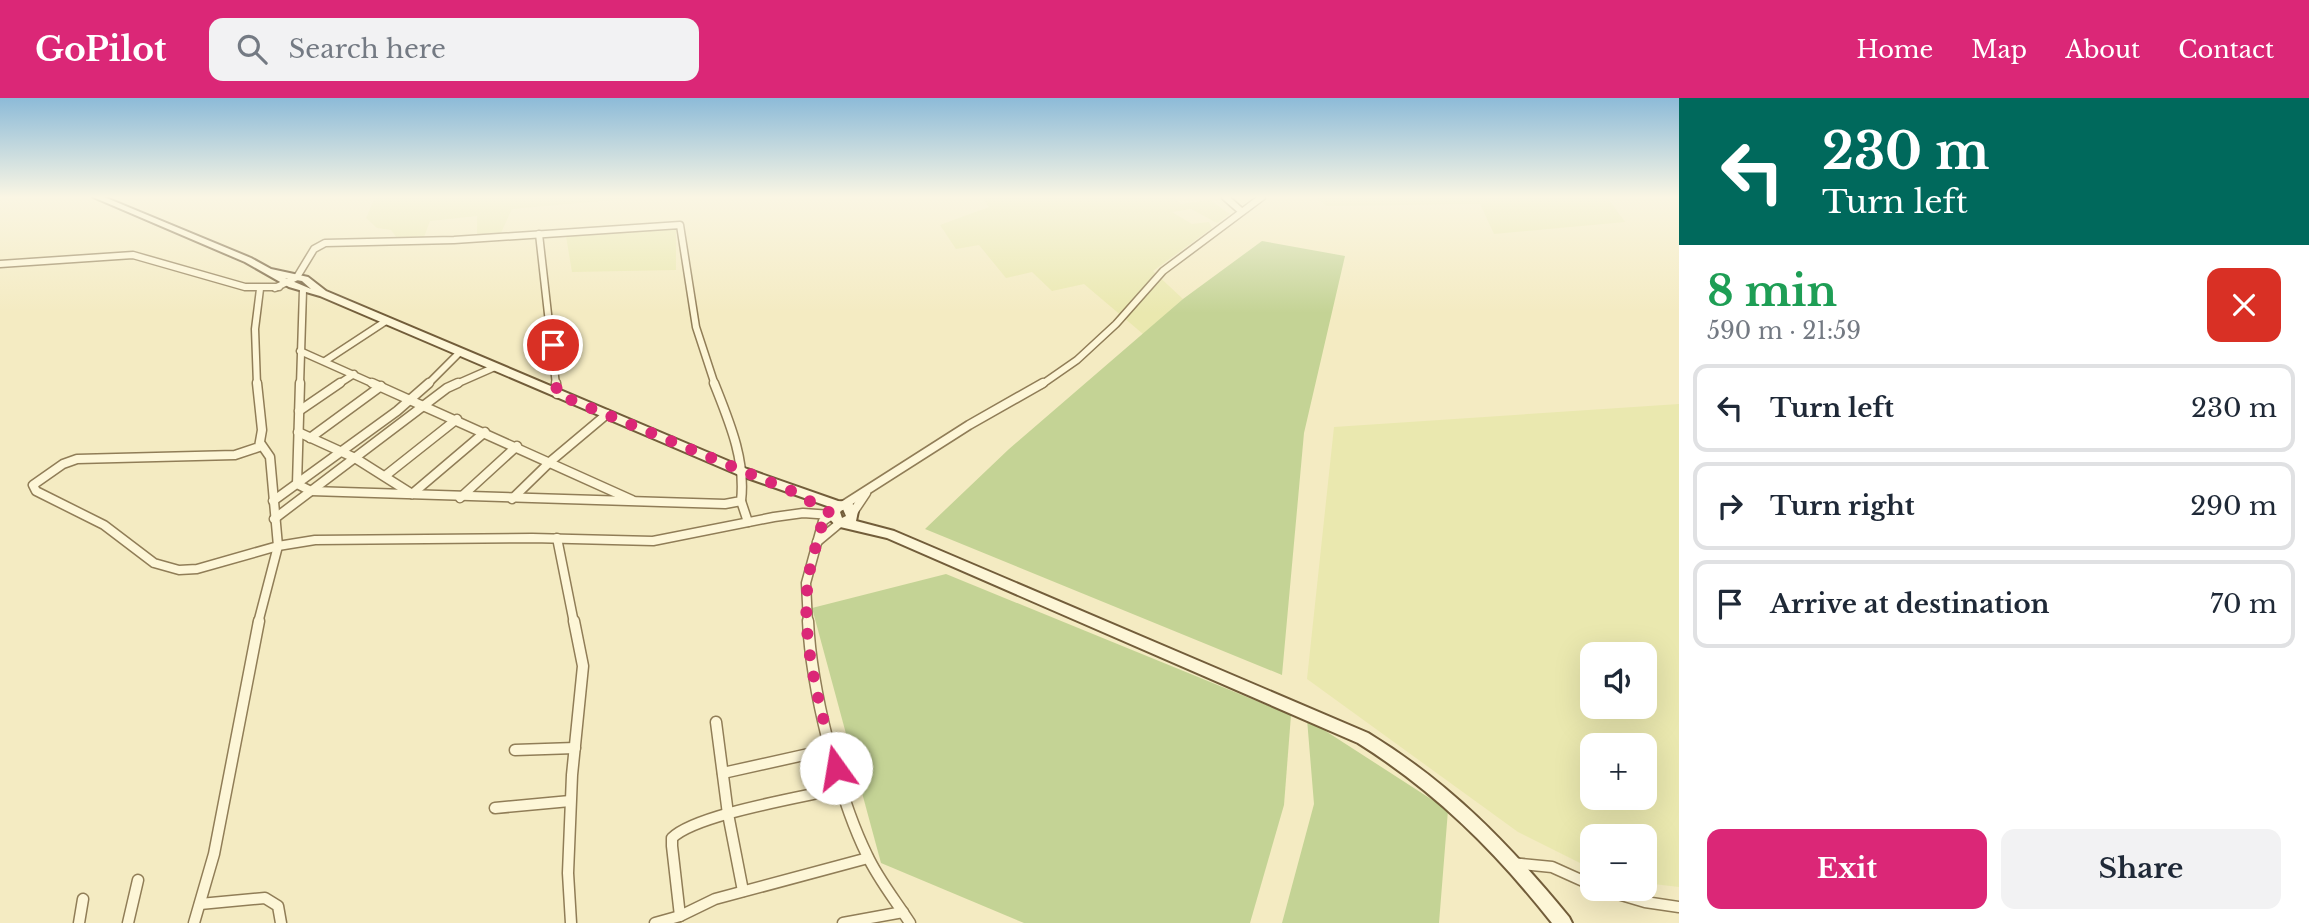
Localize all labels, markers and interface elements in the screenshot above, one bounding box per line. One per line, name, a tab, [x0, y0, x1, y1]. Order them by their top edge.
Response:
search box	[209, 18, 699, 81]
text: GoPilot	[35, 29, 167, 70]
icon: search	[233, 30, 271, 68]
text: Search here	[289, 33, 446, 65]
text: Home	[1857, 35, 1933, 64]
text: Map	[1971, 35, 2027, 64]
text: About	[2065, 35, 2140, 64]
text: Contact	[2178, 35, 2274, 64]
text: 230 m	[1822, 121, 1989, 182]
icon: left	[1707, 126, 1798, 217]
text: Turn left	[1822, 182, 1968, 222]
text: 8 min	[1707, 265, 1837, 317]
button: close	[2207, 268, 2281, 342]
pin	[523, 315, 583, 375]
text: 590 m · 21:59	[1707, 317, 1861, 345]
icon: arrive	[534, 326, 572, 364]
icon: left	[1711, 389, 1749, 427]
text: Turn left	[1770, 392, 1894, 424]
text: 230 m	[2191, 392, 2277, 424]
icon: right	[1711, 487, 1749, 525]
text: Turn right	[1770, 490, 1915, 522]
text: 290 m	[2190, 490, 2277, 522]
icon: arrive	[1711, 585, 1749, 623]
text: Arrive at destination	[1770, 588, 2050, 620]
text: 70 m	[2210, 588, 2277, 620]
map controls	[1580, 642, 1657, 901]
button: sound	[1580, 642, 1657, 719]
position arrow	[799, 731, 873, 805]
button: +	[1580, 733, 1657, 810]
button: −	[1580, 824, 1657, 901]
button: Exit	[1707, 829, 1987, 909]
button: Share	[2001, 829, 2281, 909]

